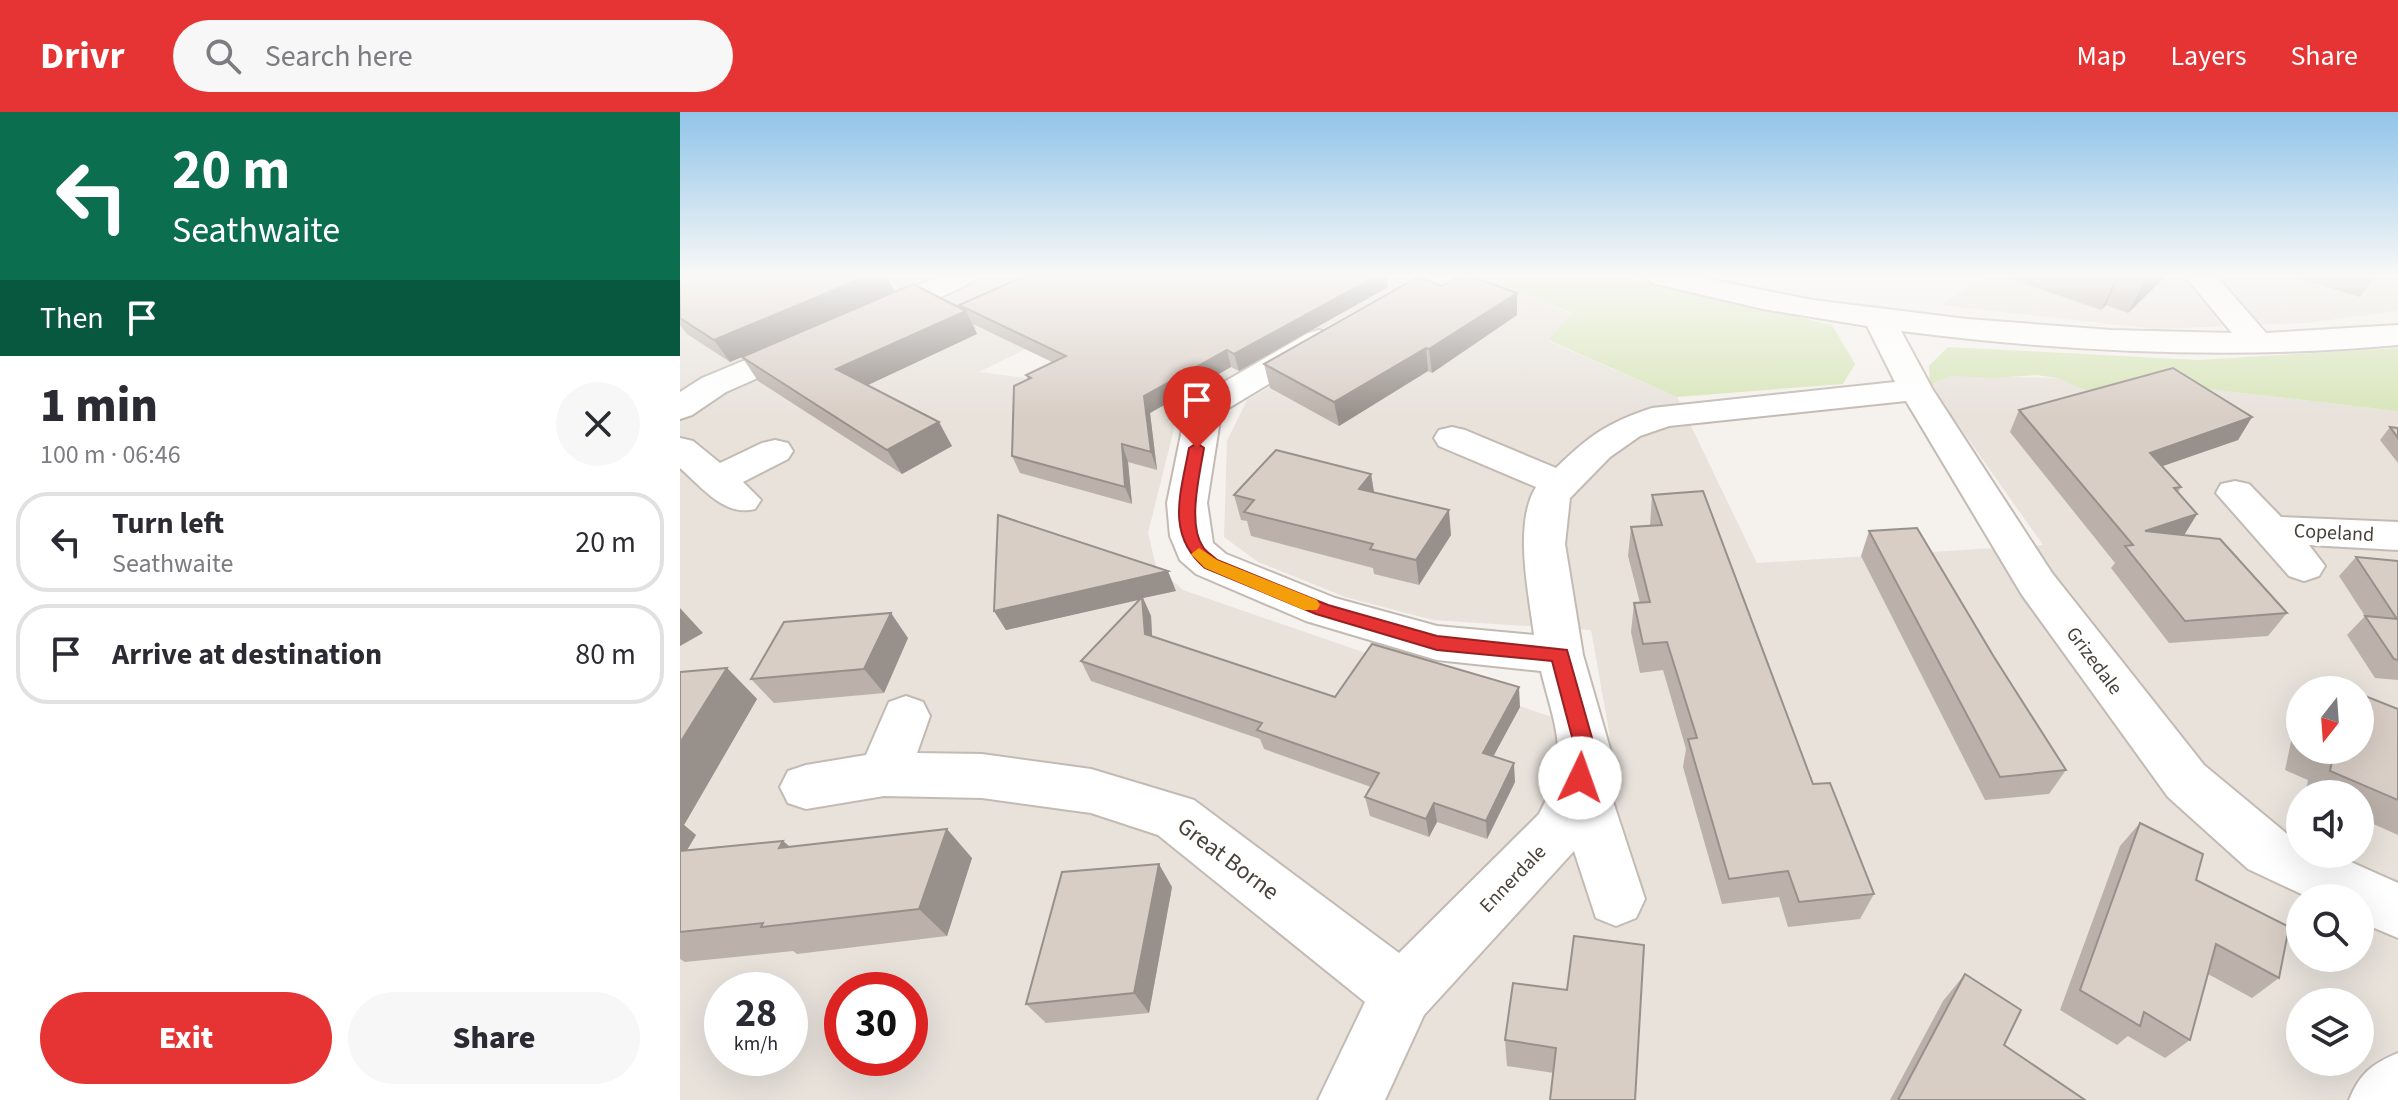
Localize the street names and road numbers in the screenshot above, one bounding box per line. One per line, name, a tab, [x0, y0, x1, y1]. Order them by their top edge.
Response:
street label: Copeland	[2293, 517, 2375, 549]
street label: Grizedale	[2059, 621, 2129, 701]
street label: Great Borne	[1170, 809, 1286, 909]
street label: Ennerdale	[1473, 839, 1553, 919]

